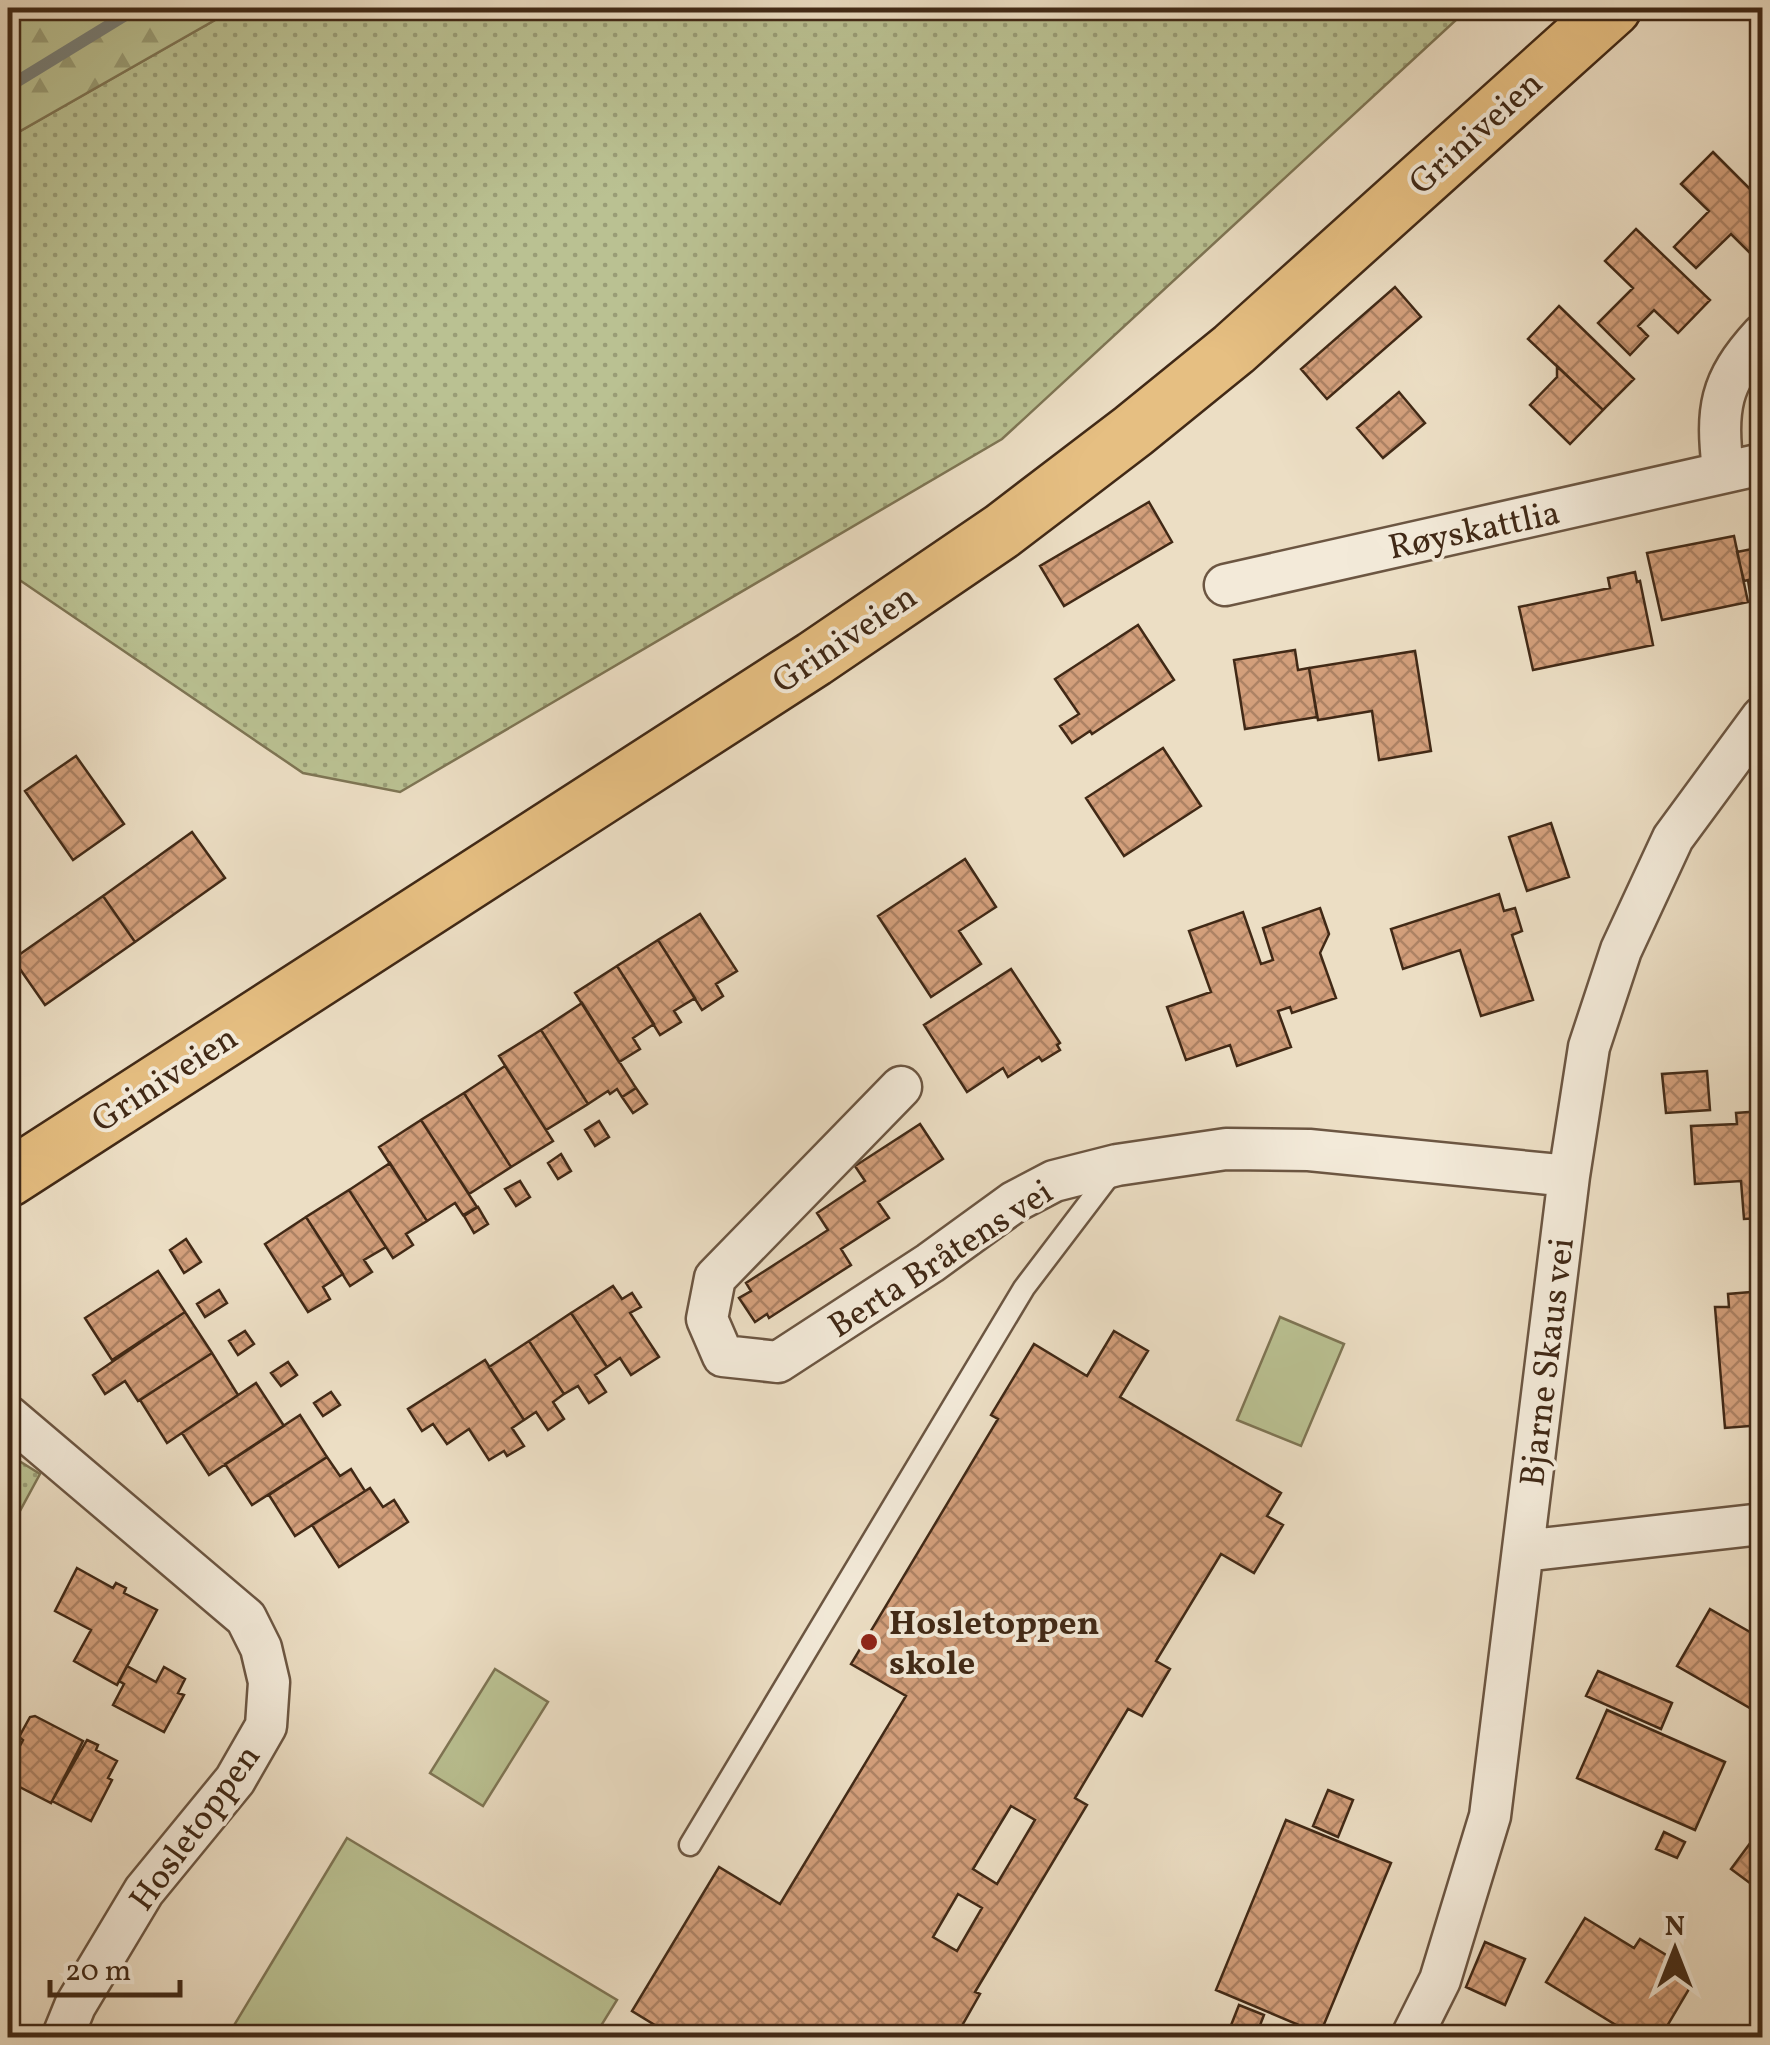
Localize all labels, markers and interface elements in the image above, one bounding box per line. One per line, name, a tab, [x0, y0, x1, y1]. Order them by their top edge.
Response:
street label: Griniveien	[1400, 61, 1554, 207]
street label: Røyskattlia	[1385, 490, 1565, 574]
street label: Griniveien	[764, 574, 927, 707]
street label: Griniveien	[83, 1015, 248, 1146]
street label: Berta Bråtens vei	[820, 1170, 1063, 1351]
street label: Bjarne Skaus vei	[1510, 1235, 1588, 1489]
place label: Hosletoppen skole	[889, 1601, 1100, 1689]
marker: Hosletoppen skole	[858, 1631, 880, 1653]
street label: Hosletoppen	[120, 1736, 273, 1922]
north arrow	[1625, 1900, 1725, 2000]
text: N	[1665, 1908, 1685, 1947]
scale bar	[50, 1935, 180, 1997]
text: 20 m	[65, 1951, 131, 1993]

